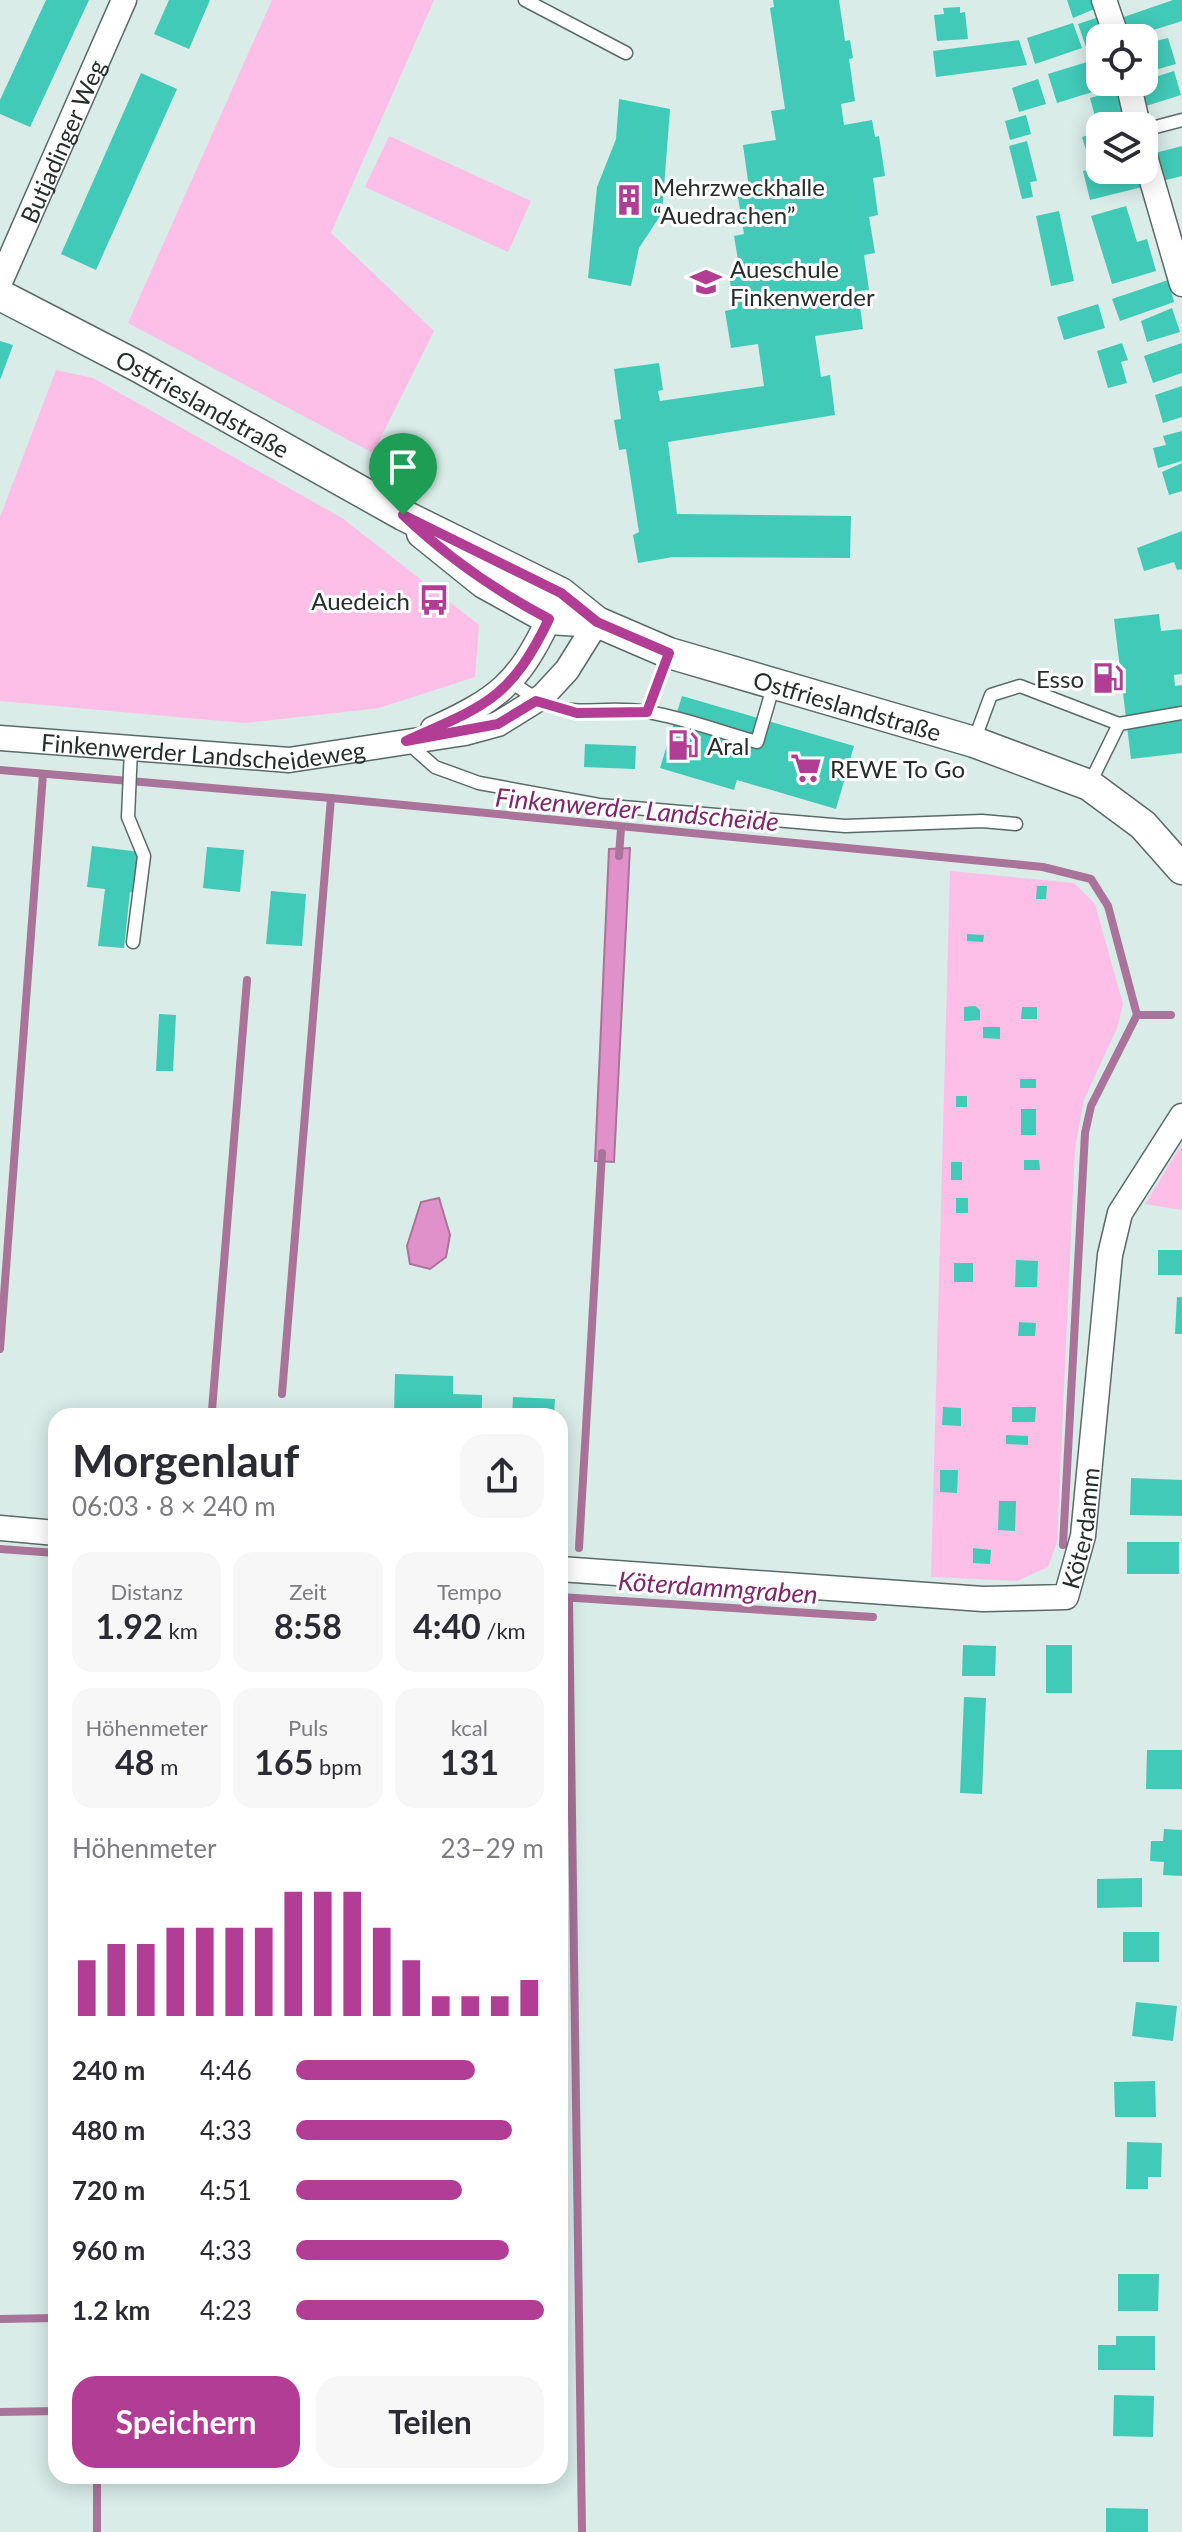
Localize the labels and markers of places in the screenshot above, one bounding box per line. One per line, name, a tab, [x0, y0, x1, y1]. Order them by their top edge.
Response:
place label: Mehrzweckhalle “Auedrachen”	[653, 172, 825, 229]
building icon: Mehrzweckhalle “Auedrachen”	[612, 183, 646, 217]
place label: Aueschule Finkenwerder	[730, 254, 875, 311]
school or university icon: Aueschule Finkenwerder	[689, 265, 723, 299]
pin	[369, 433, 437, 515]
bus stop icon: Auedeich	[417, 583, 451, 617]
place label: Auedeich	[311, 586, 410, 615]
fuel station icon: Esso	[1091, 661, 1125, 695]
place label: Esso	[1036, 664, 1084, 693]
fuel station icon: Aral	[666, 728, 700, 762]
place label: Aral	[707, 731, 749, 760]
supermarket icon: REWE To Go	[789, 751, 823, 785]
place label: REWE To Go	[830, 754, 965, 783]

